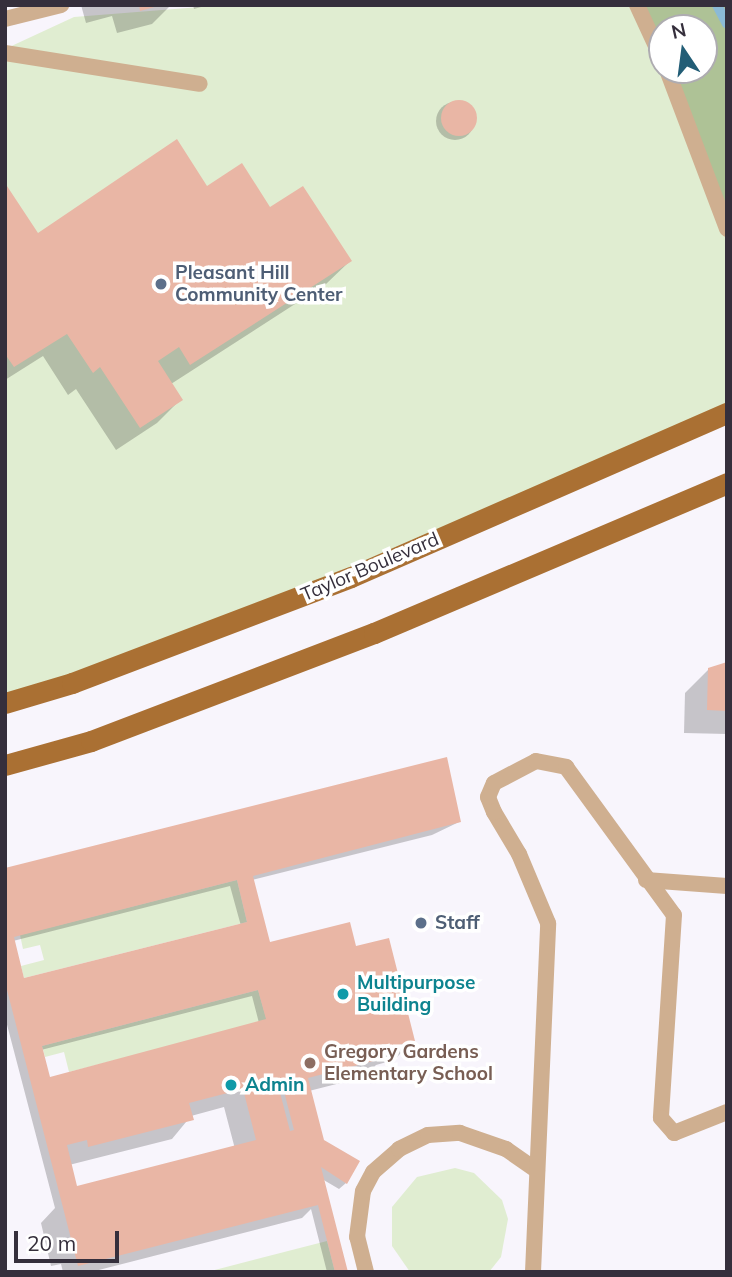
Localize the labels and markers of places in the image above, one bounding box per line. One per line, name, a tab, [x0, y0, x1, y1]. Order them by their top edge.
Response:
place label: Pleasant Hill Community Center	[175, 262, 343, 306]
marker: Pleasant Hill Community Center	[153, 276, 169, 292]
place label: Staff	[435, 912, 480, 934]
marker: Staff	[413, 915, 429, 931]
place label: Multipurpose Building	[357, 972, 476, 1016]
marker: Multipurpose Building	[335, 986, 351, 1002]
place label: Gregory Gardens Elementary School	[324, 1041, 493, 1085]
marker: Gregory Gardens Elementary School	[302, 1055, 318, 1071]
place label: Admin	[245, 1074, 304, 1096]
marker: Admin	[223, 1077, 239, 1093]

